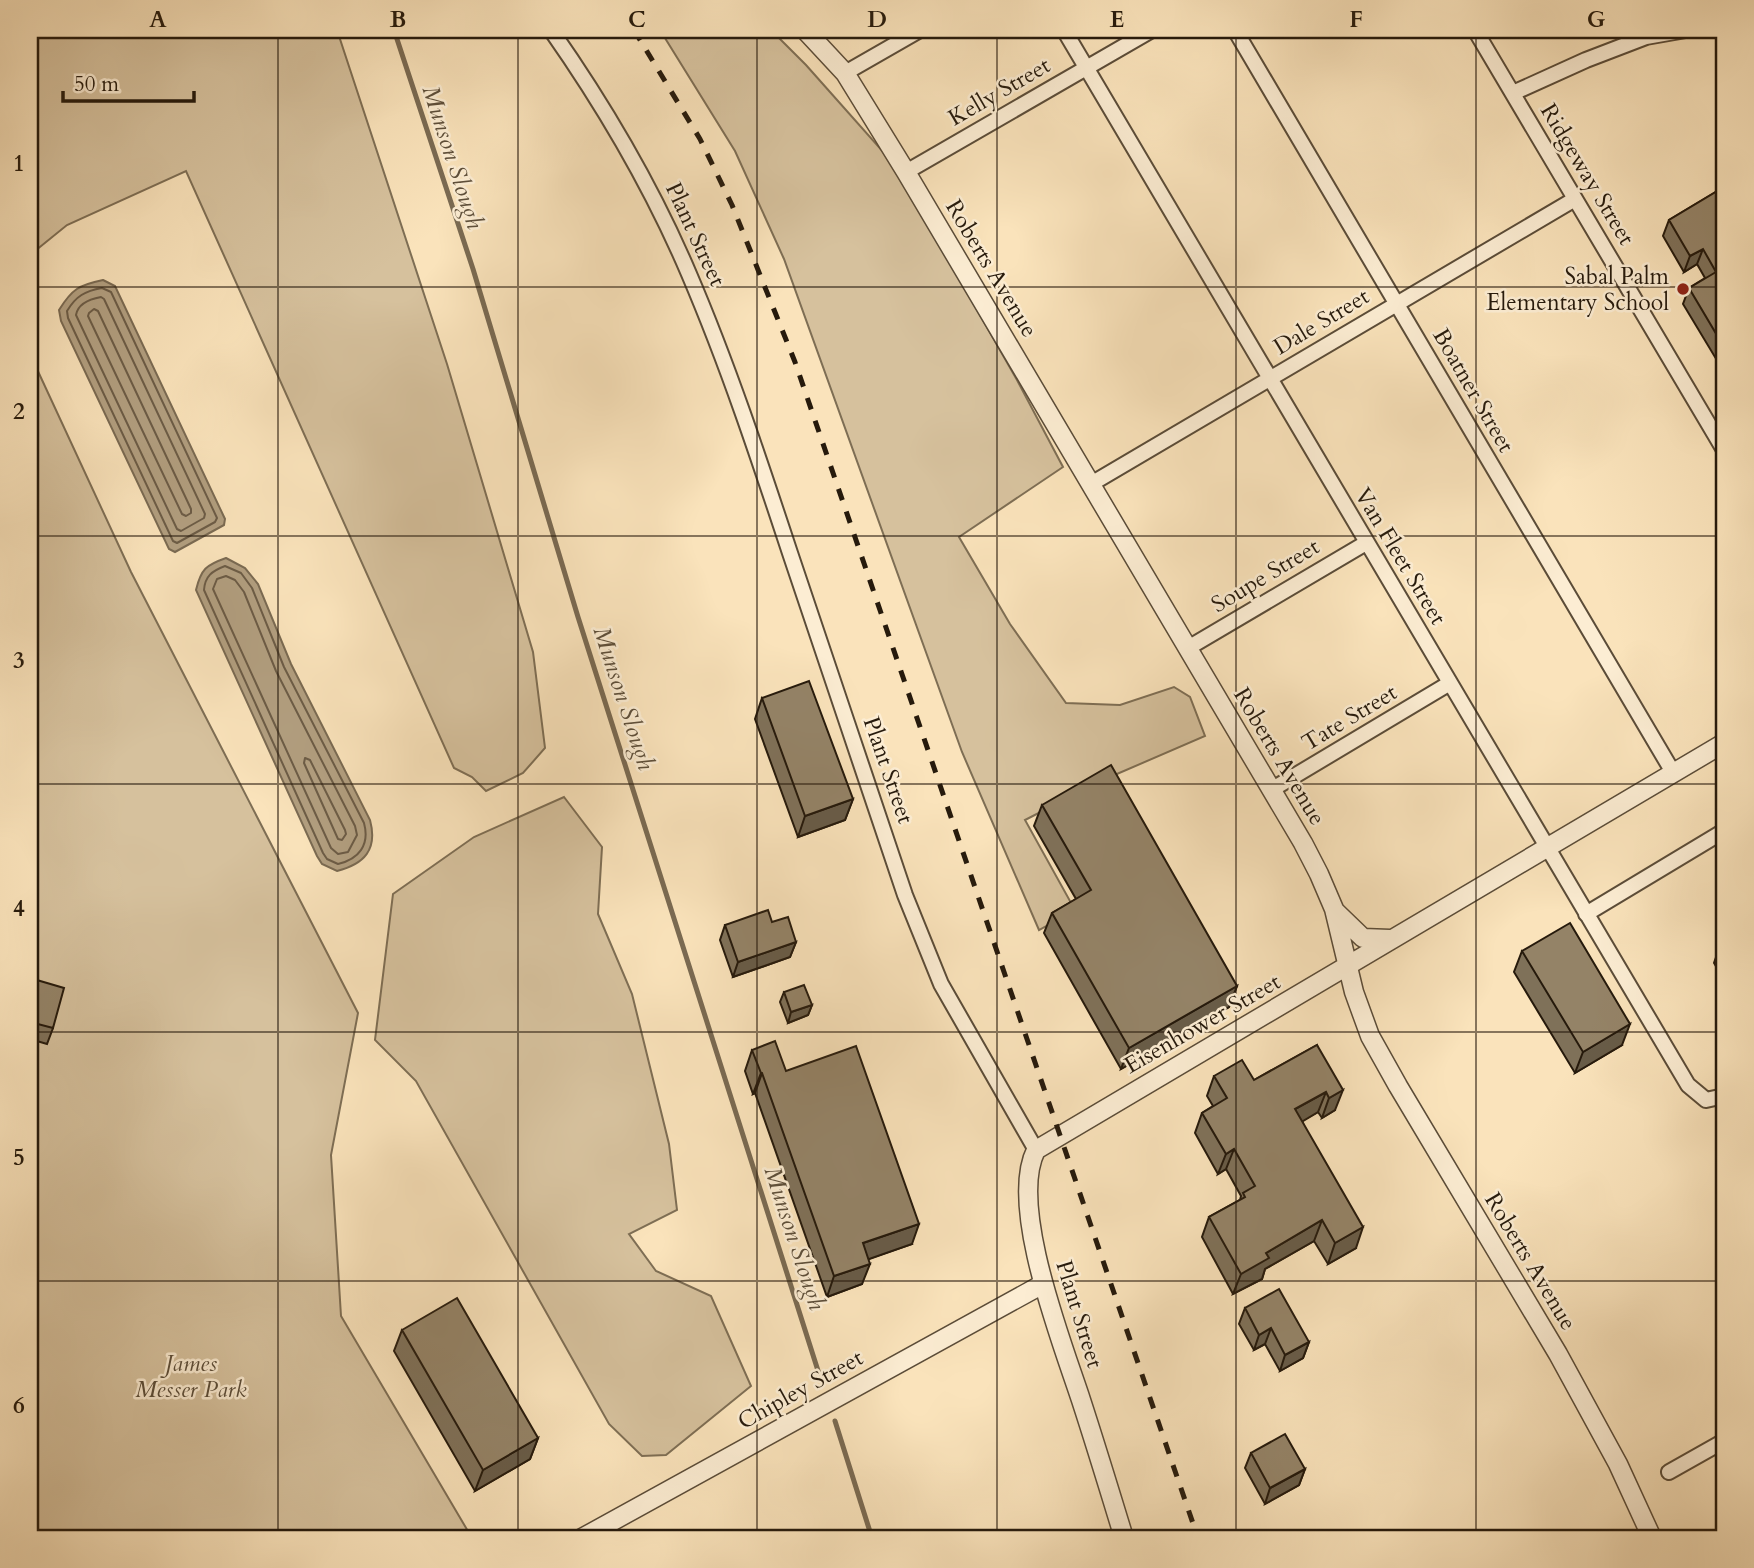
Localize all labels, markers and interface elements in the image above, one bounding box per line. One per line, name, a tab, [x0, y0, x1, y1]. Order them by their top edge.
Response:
text: A	[149, 4, 167, 35]
text: B	[390, 4, 406, 35]
text: C	[628, 4, 646, 35]
text: D	[867, 4, 887, 35]
text: E	[1110, 4, 1124, 35]
text: F	[1349, 4, 1363, 35]
text: G	[1587, 4, 1606, 35]
street label: Kelly Street	[943, 50, 1056, 133]
scale bar	[63, 60, 194, 104]
text: 50 m	[74, 70, 119, 99]
water label: Munson Slough	[414, 81, 491, 234]
street label: Ridgeway Street	[1533, 98, 1642, 251]
text: 1	[13, 148, 25, 179]
street label: Plant Street	[658, 177, 733, 291]
street label: Roberts Avenue	[938, 194, 1045, 343]
place label: Sabal Palm Elementary School	[1486, 261, 1670, 318]
street label: Dale Street	[1268, 281, 1375, 362]
marker: Sabal Palm Elementary School	[1675, 281, 1691, 297]
street label: Boatner Street	[1425, 322, 1522, 458]
text: 2	[13, 396, 25, 427]
street label: Van Fleet Street	[1347, 482, 1454, 631]
street label: Soupe Street	[1206, 531, 1325, 620]
water label: Munson Slough	[585, 622, 662, 775]
text: 3	[13, 645, 25, 676]
street label: Tate Street	[1296, 677, 1403, 758]
street label: Roberts Avenue	[1226, 682, 1333, 831]
street label: Plant Street	[856, 713, 921, 828]
text: 4	[13, 893, 25, 924]
street label: Eisenhower Street	[1118, 966, 1286, 1081]
text: 5	[13, 1142, 25, 1173]
water label: Munson Slough	[756, 1162, 833, 1315]
street label: Roberts Avenue	[1477, 1187, 1584, 1336]
street label: Plant Street	[1048, 1256, 1111, 1372]
street label: Chipley Street	[732, 1342, 868, 1437]
park label: James Messer Park	[135, 1348, 247, 1405]
text: 6	[13, 1390, 25, 1421]

